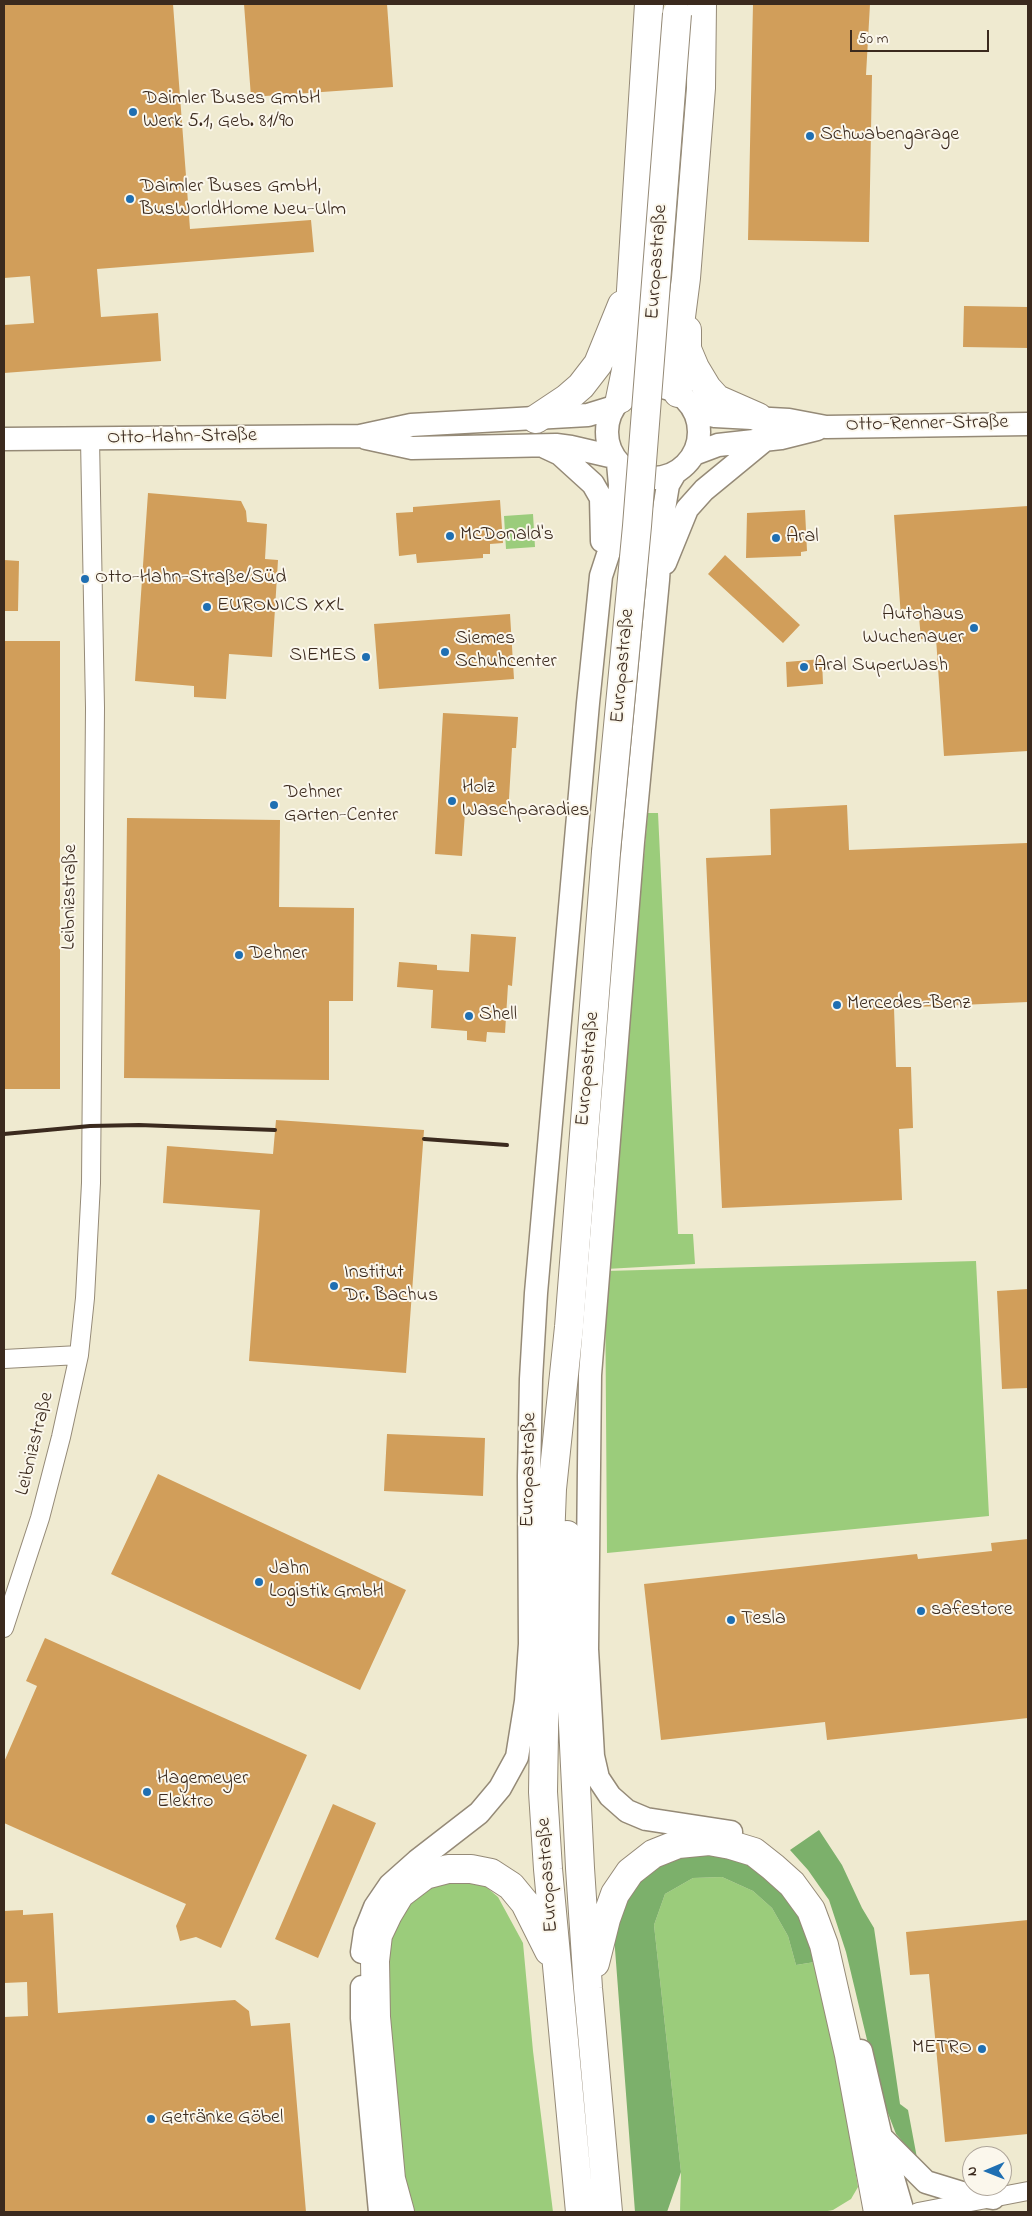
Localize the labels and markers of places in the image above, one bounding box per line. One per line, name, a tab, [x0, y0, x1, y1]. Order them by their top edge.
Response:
place label: Daimler Buses GmbH Werk 5.1, Geb. 81/90	[143, 88, 321, 135]
marker: Daimler Buses GmbH Werk 5.1, Geb. 81/90	[127, 106, 139, 118]
place label: Schwabengarage	[820, 124, 959, 148]
marker: Schwabengarage	[804, 130, 816, 142]
place label: Daimler Buses GmbH, BusWorldHome Neu-Ulm	[140, 176, 346, 223]
marker: Daimler Buses GmbH, BusWorldHome Neu-Ulm	[124, 193, 136, 205]
place label: McDonald's	[460, 524, 554, 548]
place label: Aral	[786, 526, 819, 550]
marker: McDonald's	[444, 530, 456, 542]
marker: Aral	[770, 532, 782, 544]
place label: Otto-Hahn-Straße/Süd	[95, 567, 286, 591]
marker: Otto-Hahn-Straße/Süd	[79, 573, 91, 585]
place label: EURONICS XXL	[217, 595, 344, 619]
marker: EURONICS XXL	[201, 601, 213, 613]
place label: Autohaus Wuchenauer	[863, 604, 964, 651]
marker: Autohaus Wuchenauer	[968, 622, 980, 634]
place label: Siemes Schuhcenter	[455, 628, 557, 675]
place label: SIEMES	[289, 645, 356, 669]
marker: Siemes Schuhcenter	[439, 646, 451, 658]
marker: SIEMES	[360, 651, 372, 663]
place label: Aral SuperWash	[814, 655, 948, 679]
marker: Aral SuperWash	[798, 661, 810, 673]
place label: Holz Waschparadies	[462, 777, 590, 824]
place label: Dehner Garten-Center	[284, 782, 398, 829]
marker: Holz Waschparadies	[446, 795, 458, 807]
marker: Dehner Garten-Center	[268, 799, 280, 811]
place label: Dehner	[249, 943, 307, 967]
marker: Dehner	[233, 949, 245, 961]
place label: Mercedes-Benz	[847, 993, 971, 1017]
marker: Mercedes-Benz	[831, 999, 843, 1011]
place label: Shell	[479, 1004, 517, 1028]
marker: Shell	[463, 1010, 475, 1022]
place label: Institut Dr. Bachus	[344, 1262, 438, 1309]
marker: Institut Dr. Bachus	[328, 1280, 340, 1292]
place label: Jahn Logistik GmbH	[269, 1558, 384, 1605]
marker: Jahn Logistik GmbH	[253, 1576, 265, 1588]
place label: safestore	[931, 1599, 1013, 1623]
marker: safestore	[915, 1605, 927, 1617]
place label: Tesla	[741, 1608, 786, 1632]
marker: Tesla	[725, 1614, 737, 1626]
place label: Hagemeyer Elektro	[157, 1768, 248, 1815]
marker: Hagemeyer Elektro	[141, 1786, 153, 1798]
place label: METRO	[912, 2037, 972, 2061]
marker: METRO	[976, 2043, 988, 2055]
place label: Getränke Göbel	[161, 2107, 283, 2131]
marker: Getränke Göbel	[145, 2113, 157, 2125]

